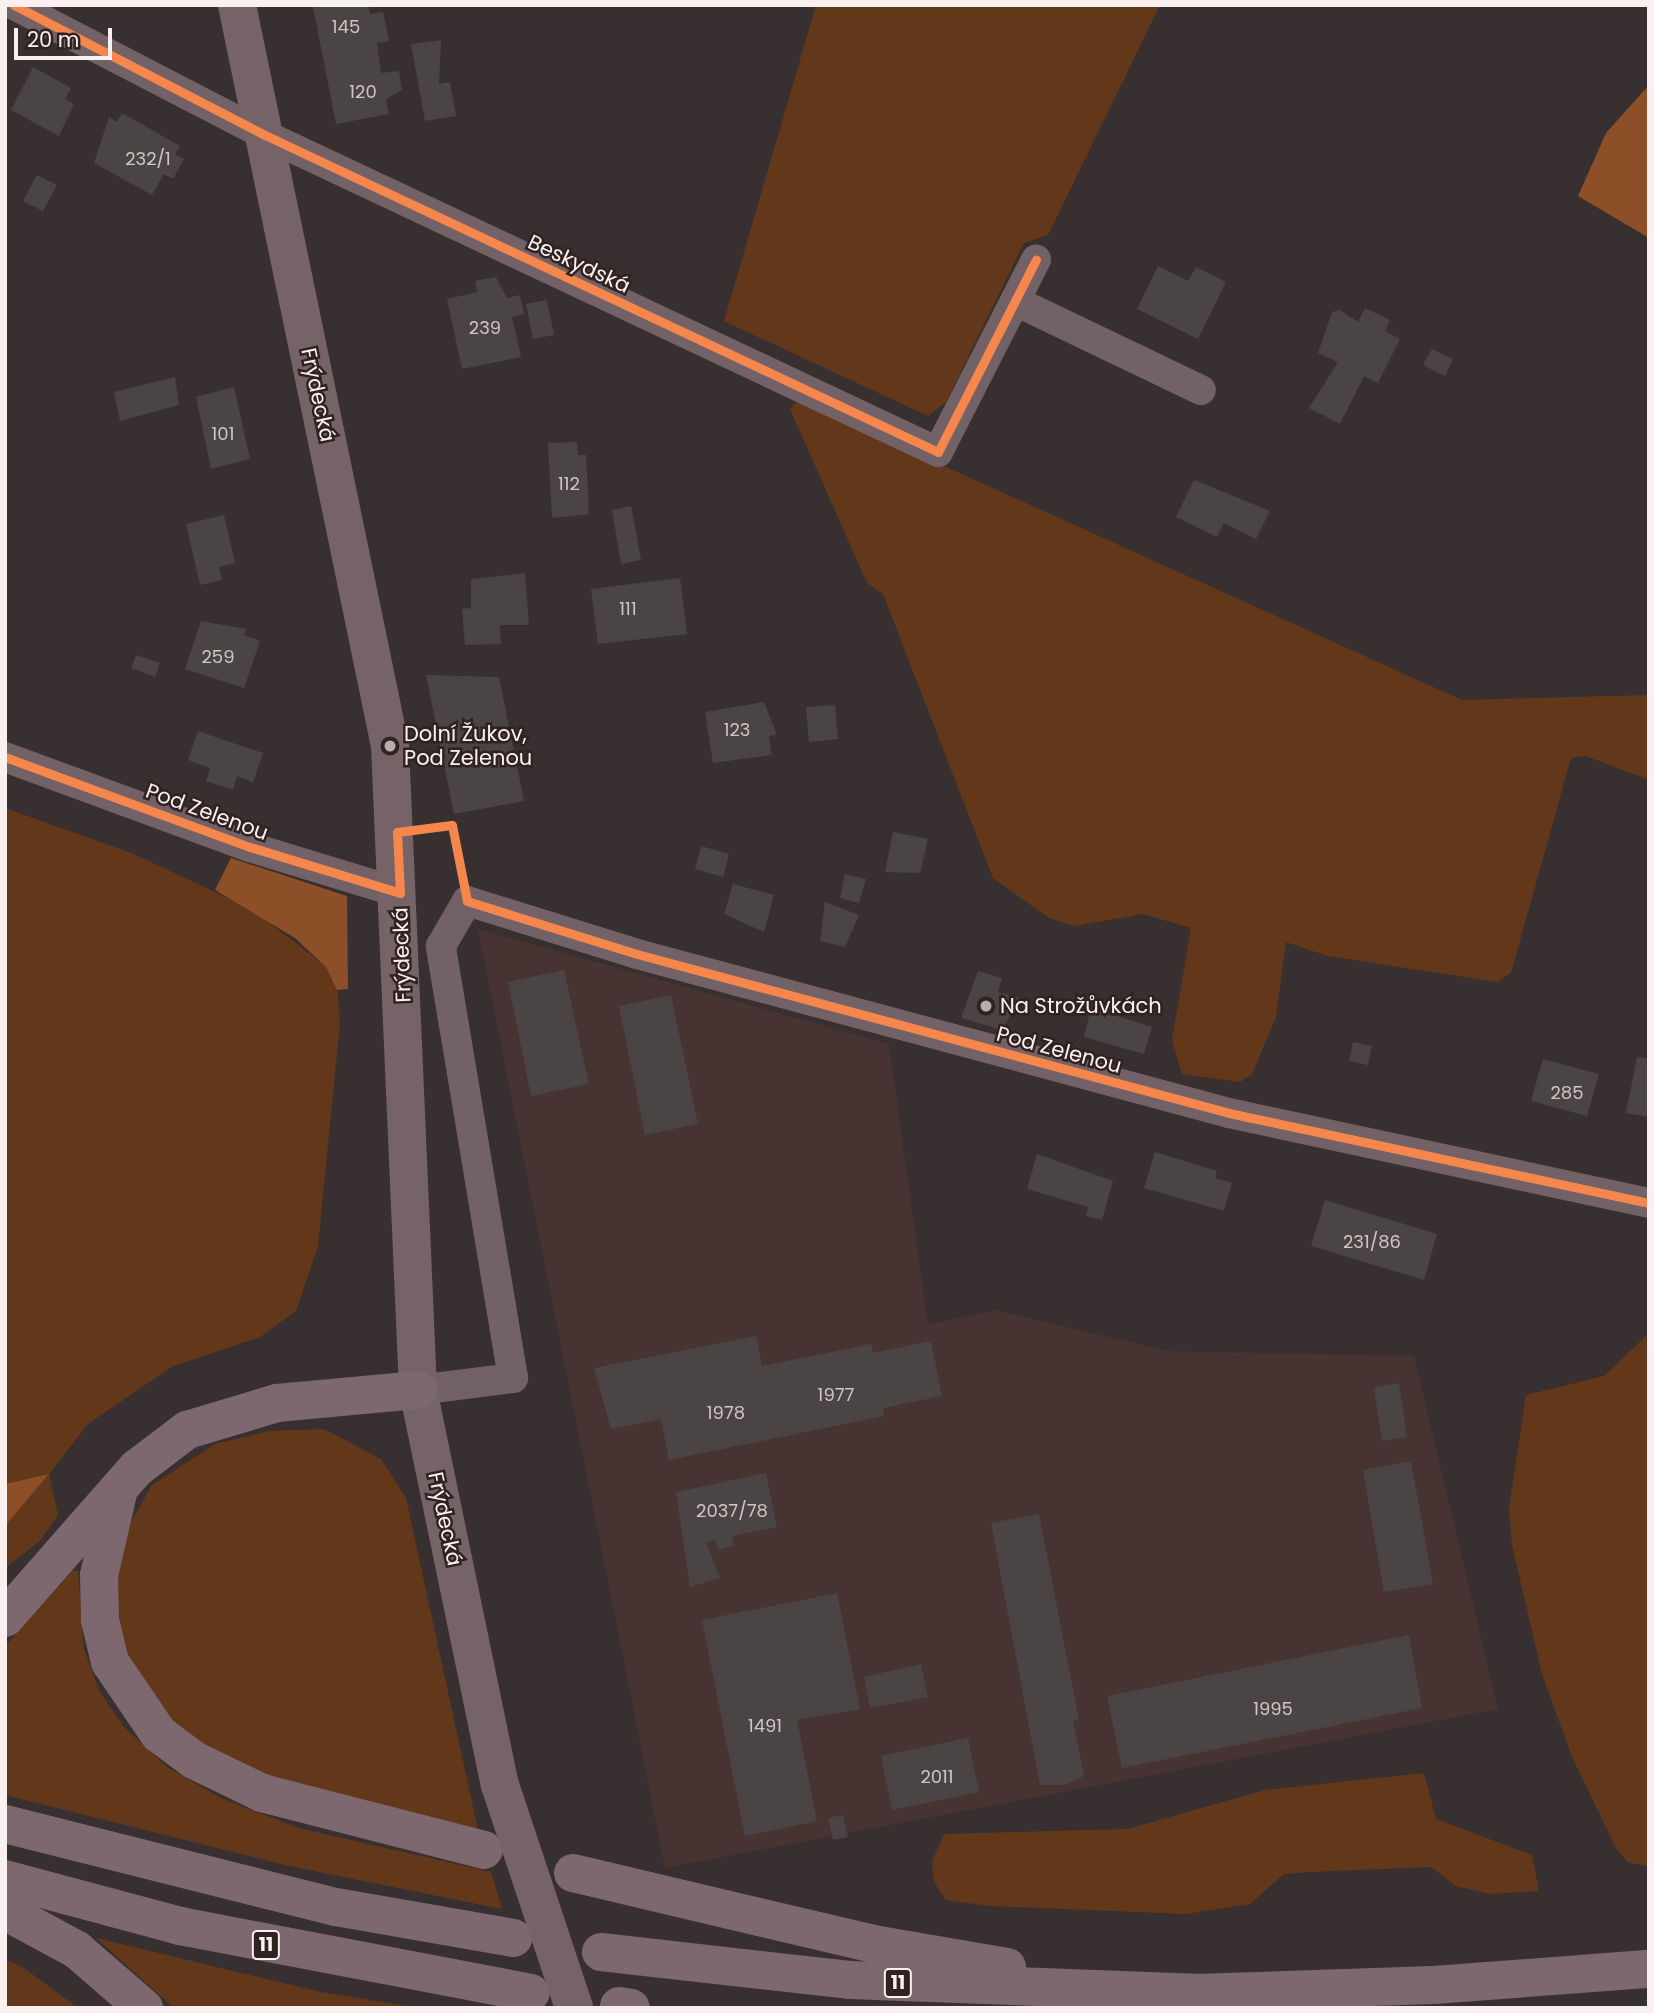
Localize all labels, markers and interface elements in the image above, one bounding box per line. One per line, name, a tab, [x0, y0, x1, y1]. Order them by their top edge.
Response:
scale bar	[18, 14, 116, 58]
house number: 145	[332, 16, 360, 38]
text: 20 m	[27, 25, 80, 54]
house number: 120	[349, 81, 377, 103]
house number: 232/1	[125, 148, 171, 170]
street label: Beskydská	[524, 229, 634, 299]
house number: 239	[469, 317, 501, 339]
street label: Frýdecká	[296, 346, 340, 444]
house number: 101	[212, 423, 234, 445]
house number: 112	[558, 473, 580, 495]
house number: 111	[619, 598, 637, 620]
house number: 259	[202, 646, 234, 668]
house number: 123	[724, 719, 750, 741]
place label: Dolní Žukov, Pod Zelenou	[404, 721, 532, 771]
marker: Dolní Žukov, Pod Zelenou	[382, 738, 398, 754]
street label: Pod Zelenou	[142, 778, 272, 846]
street label: Frýdecká	[388, 907, 416, 1003]
place label: Na Strožůvkách	[1000, 993, 1162, 1019]
marker: Na Strožůvkách	[978, 998, 994, 1014]
street label: Pod Zelenou	[994, 1021, 1124, 1079]
house number: 285	[1550, 1082, 1584, 1104]
house number: 231/86	[1343, 1231, 1401, 1253]
house number: 1977	[818, 1384, 854, 1406]
house number: 1978	[707, 1402, 745, 1424]
street label: Frýdecká	[423, 1470, 467, 1568]
house number: 2037/78	[696, 1500, 768, 1522]
house number: 1995	[1253, 1698, 1293, 1720]
house number: 1491	[748, 1715, 782, 1737]
house number: 2011	[920, 1766, 954, 1788]
road number: 11	[250, 1929, 282, 1960]
road number: 11	[882, 1968, 914, 1998]

